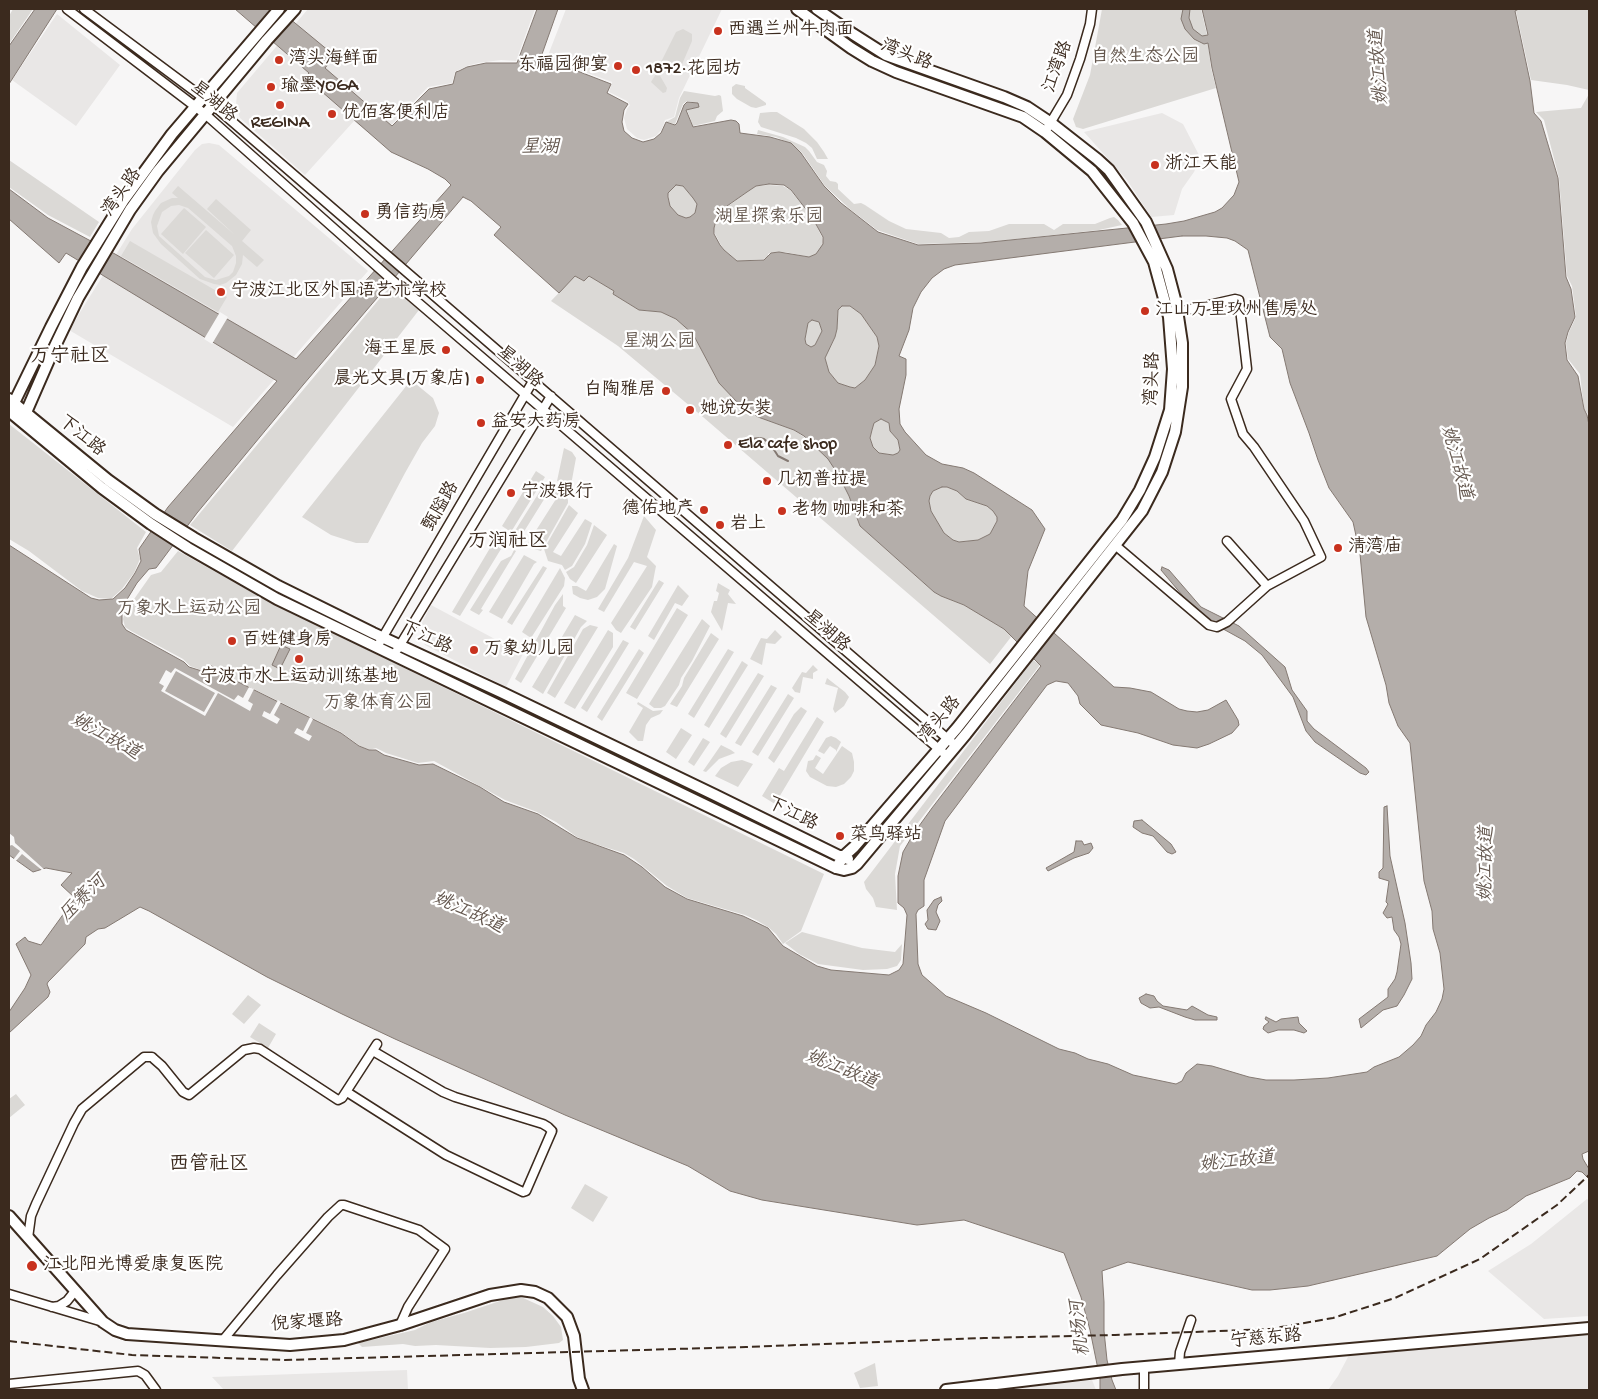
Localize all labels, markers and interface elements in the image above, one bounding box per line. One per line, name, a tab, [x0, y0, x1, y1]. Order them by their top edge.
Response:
place label: 西遇兰州牛肉面	[728, 20, 854, 42]
marker: 西遇兰州牛肉面	[712, 25, 724, 37]
water label: 姚江故道	[1367, 28, 1395, 106]
street label: 湾头路	[877, 36, 935, 76]
street label: 江湾路	[1040, 38, 1078, 96]
park label: 自然生态公园	[1091, 47, 1199, 69]
place label: 湾头海鲜面	[289, 49, 379, 71]
marker: 湾头海鲜面	[273, 54, 285, 66]
place label: 东福园御宴	[518, 55, 608, 77]
place label: 1872·花园坊	[646, 59, 741, 81]
marker: 东福园御宴	[612, 60, 624, 72]
marker: 1872·花园坊	[630, 64, 642, 76]
place label: 瑜墨YOGA	[281, 76, 358, 98]
street label: 星湖路	[185, 78, 241, 128]
marker: 瑜墨YOGA	[265, 81, 277, 93]
marker: REGINA	[274, 99, 286, 111]
place label: 优佰客便利店	[342, 103, 450, 125]
marker: 优佰客便利店	[326, 108, 338, 120]
place label: REGINA	[251, 113, 309, 135]
water label: 星湖	[521, 138, 559, 160]
place label: 浙江天能	[1165, 154, 1237, 176]
marker: 浙江天能	[1149, 159, 1161, 171]
street label: 湾头路	[99, 165, 147, 221]
place label: 勇信药房	[375, 203, 447, 225]
park label: 湖星探索乐园	[715, 207, 823, 229]
marker: 勇信药房	[359, 208, 371, 220]
place label: 宁波江北区外国语艺术学校	[231, 281, 447, 303]
marker: 宁波江北区外国语艺术学校	[215, 286, 227, 298]
place label: 江山万里玖州售房处	[1155, 300, 1317, 322]
marker: 江山万里玖州售房处	[1139, 305, 1151, 317]
park label: 星湖公园	[623, 332, 695, 354]
place label: 海王星辰	[364, 339, 436, 361]
street label: 星湖路	[492, 342, 546, 394]
marker: 海王星辰	[440, 344, 452, 356]
district label: 万宁社区	[30, 346, 110, 370]
street label: 湾头路	[1142, 352, 1166, 406]
place label: 晨光文具(万象店)	[334, 369, 470, 391]
marker: 晨光文具(万象店)	[474, 374, 486, 386]
place label: 白陶雅居	[584, 380, 656, 402]
marker: 白陶雅居	[660, 385, 672, 397]
place label: 她说女装	[700, 399, 772, 421]
marker: 她说女装	[684, 404, 696, 416]
street label: 下江路	[53, 412, 109, 462]
place label: 益安大药房	[491, 412, 581, 434]
marker: 益安大药房	[475, 417, 487, 429]
water label: 姚江故道	[1434, 423, 1476, 503]
place label: Ela cafe shop	[738, 434, 837, 456]
marker: Ela cafe shop	[722, 439, 734, 451]
place label: 几初普拉提	[777, 470, 867, 492]
marker: 几初普拉提	[761, 475, 773, 487]
street label: 甄隘路	[419, 478, 465, 536]
place label: 宁波银行	[521, 482, 593, 504]
marker: 宁波银行	[505, 487, 517, 499]
place label: 德佑地产	[622, 499, 694, 521]
place label: 老物 咖啡和茶	[792, 500, 904, 522]
marker: 德佑地产	[698, 504, 710, 516]
marker: 老物 咖啡和茶	[776, 505, 788, 517]
place label: 岩上	[730, 514, 766, 536]
marker: 岩上	[714, 519, 726, 531]
district label: 万润社区	[468, 531, 548, 555]
place label: 清湾庙	[1348, 537, 1402, 559]
marker: 清湾庙	[1332, 542, 1344, 554]
park label: 万象水上运动公园	[117, 599, 261, 621]
street label: 星湖路	[799, 606, 853, 658]
street label: 下江路	[397, 618, 455, 660]
place label: 百姓健身房	[242, 630, 332, 652]
marker: 百姓健身房	[226, 635, 238, 647]
place label: 万象幼儿园	[484, 639, 574, 661]
marker: 万象幼儿园	[468, 644, 480, 656]
marker: 宁波市水上运动训练基地	[293, 653, 305, 665]
place label: 宁波市水上运动训练基地	[200, 667, 398, 689]
street label: 湾头路	[915, 692, 967, 748]
park label: 万象体育公园	[324, 693, 432, 715]
water label: 姚江故道	[66, 710, 144, 766]
street label: 下江路	[763, 793, 821, 837]
place label: 菜鸟驿站	[850, 825, 922, 847]
water label: 姚江故道	[1476, 826, 1500, 902]
marker: 菜鸟驿站	[834, 830, 846, 842]
water label: 压赛河	[56, 872, 112, 928]
water label: 姚江故道	[429, 888, 507, 940]
water label: 姚江故道	[801, 1046, 881, 1096]
water label: 姚江故道	[1198, 1148, 1276, 1178]
district label: 西管社区	[169, 1154, 249, 1178]
place label: 江北阳光博爱康复医院	[43, 1255, 223, 1277]
marker: 江北阳光博爱康复医院	[25, 1259, 39, 1273]
water label: 机场河	[1067, 1298, 1097, 1358]
street label: 倪家堰路	[270, 1311, 344, 1337]
street label: 宁慈东路	[1229, 1326, 1303, 1354]

